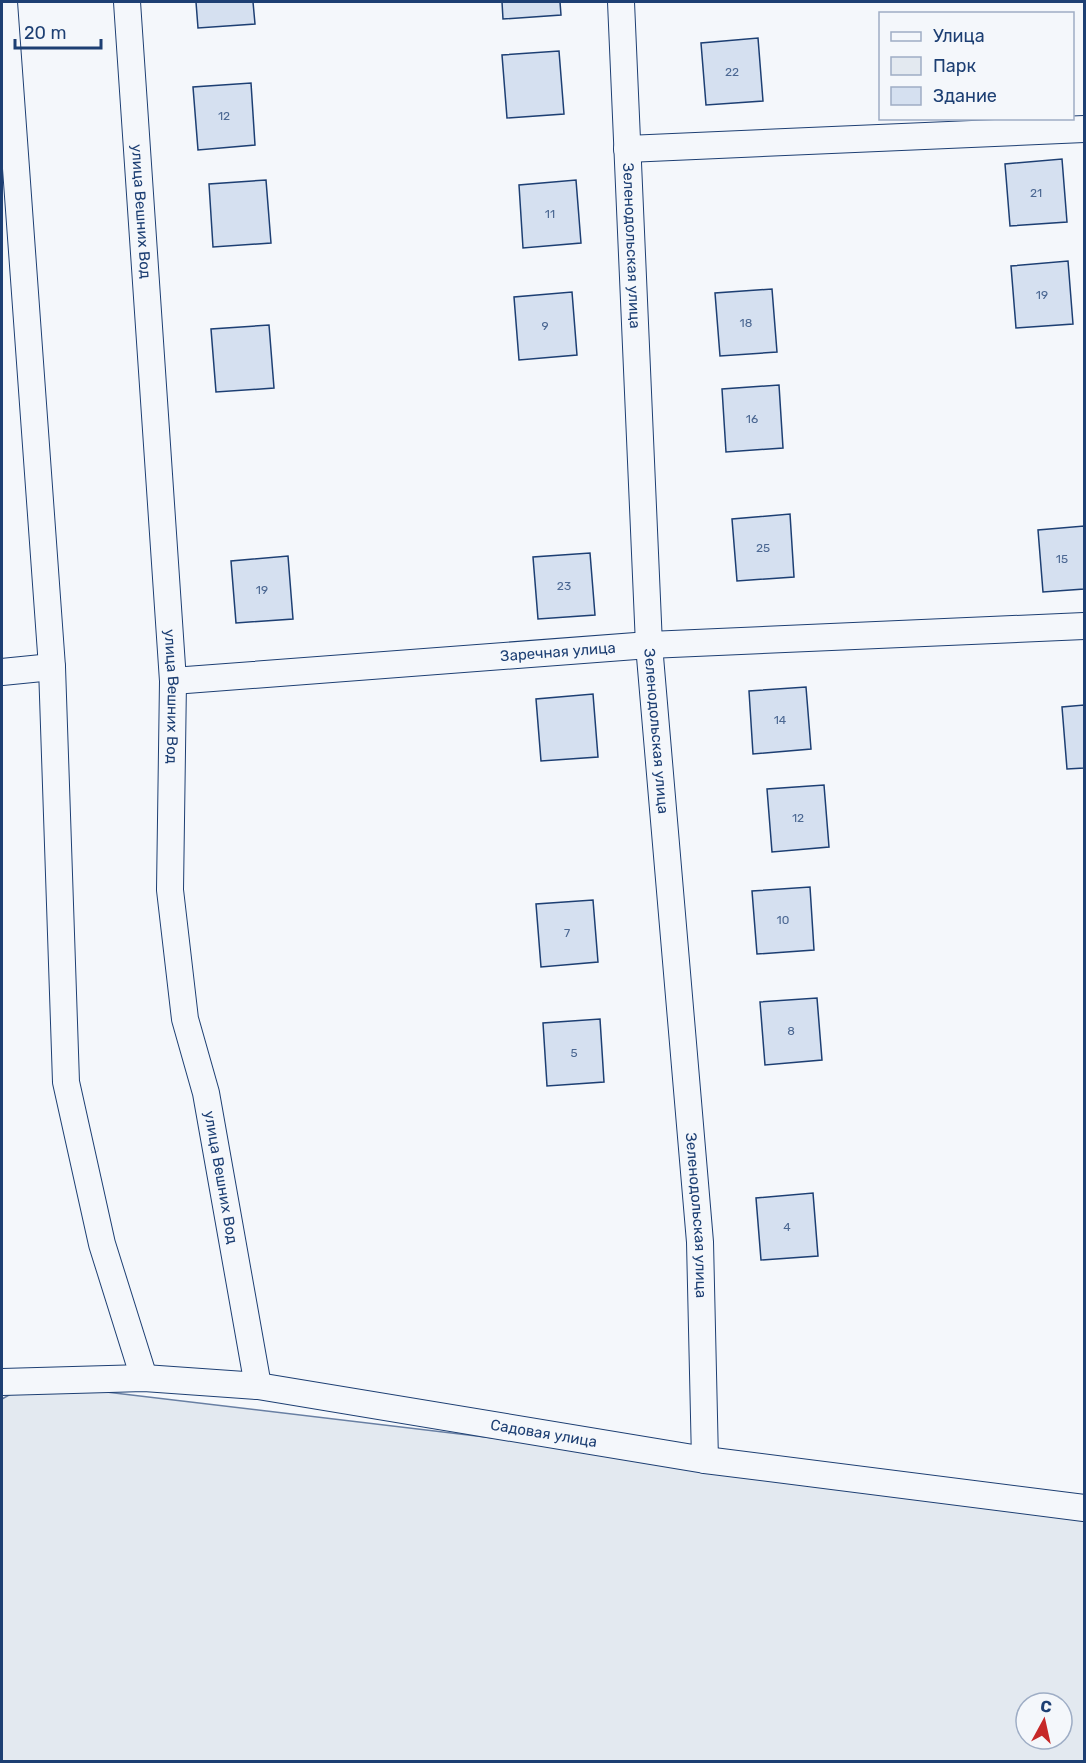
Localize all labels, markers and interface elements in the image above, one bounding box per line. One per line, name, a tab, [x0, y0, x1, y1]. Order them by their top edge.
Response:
scale bar	[15, 12, 100, 50]
legend	[879, 12, 1074, 120]
text: 20 m	[24, 22, 66, 44]
text: Улица	[933, 25, 985, 47]
text: Парк	[933, 55, 977, 77]
house number: 22	[725, 65, 739, 79]
text: Здание	[933, 85, 997, 107]
house number: 12	[218, 109, 230, 123]
street label: улица Вешних Вод	[128, 144, 155, 279]
street label: Зеленодольская улица	[619, 163, 644, 329]
house number: 21	[1030, 186, 1042, 200]
house number: 11	[545, 207, 555, 221]
house number: 19	[1036, 288, 1048, 302]
house number: 18	[740, 316, 752, 330]
house number: 9	[541, 319, 549, 333]
house number: 16	[746, 412, 758, 426]
house number: 25	[756, 541, 770, 555]
house number: 15	[1056, 552, 1068, 566]
house number: 23	[557, 579, 571, 593]
house number: 19	[256, 583, 268, 597]
street label: улица Вешних Вод	[161, 629, 182, 764]
street label: Заречная улица	[500, 639, 616, 665]
street label: Зеленодольская улица	[640, 648, 672, 814]
house number: 14	[774, 713, 787, 727]
house number: 12	[792, 811, 804, 825]
house number: 10	[777, 913, 789, 927]
house number: 7	[564, 926, 570, 940]
house number: 8	[787, 1024, 795, 1038]
house number: 5	[570, 1046, 578, 1060]
street label: улица Вешних Вод	[200, 1109, 242, 1245]
street label: Зеленодольская улица	[682, 1132, 710, 1298]
house number: 4	[783, 1220, 791, 1234]
street label: Садовая улица	[489, 1416, 598, 1451]
north arrow	[1014, 1691, 1074, 1751]
text: С	[1039, 1696, 1053, 1717]

